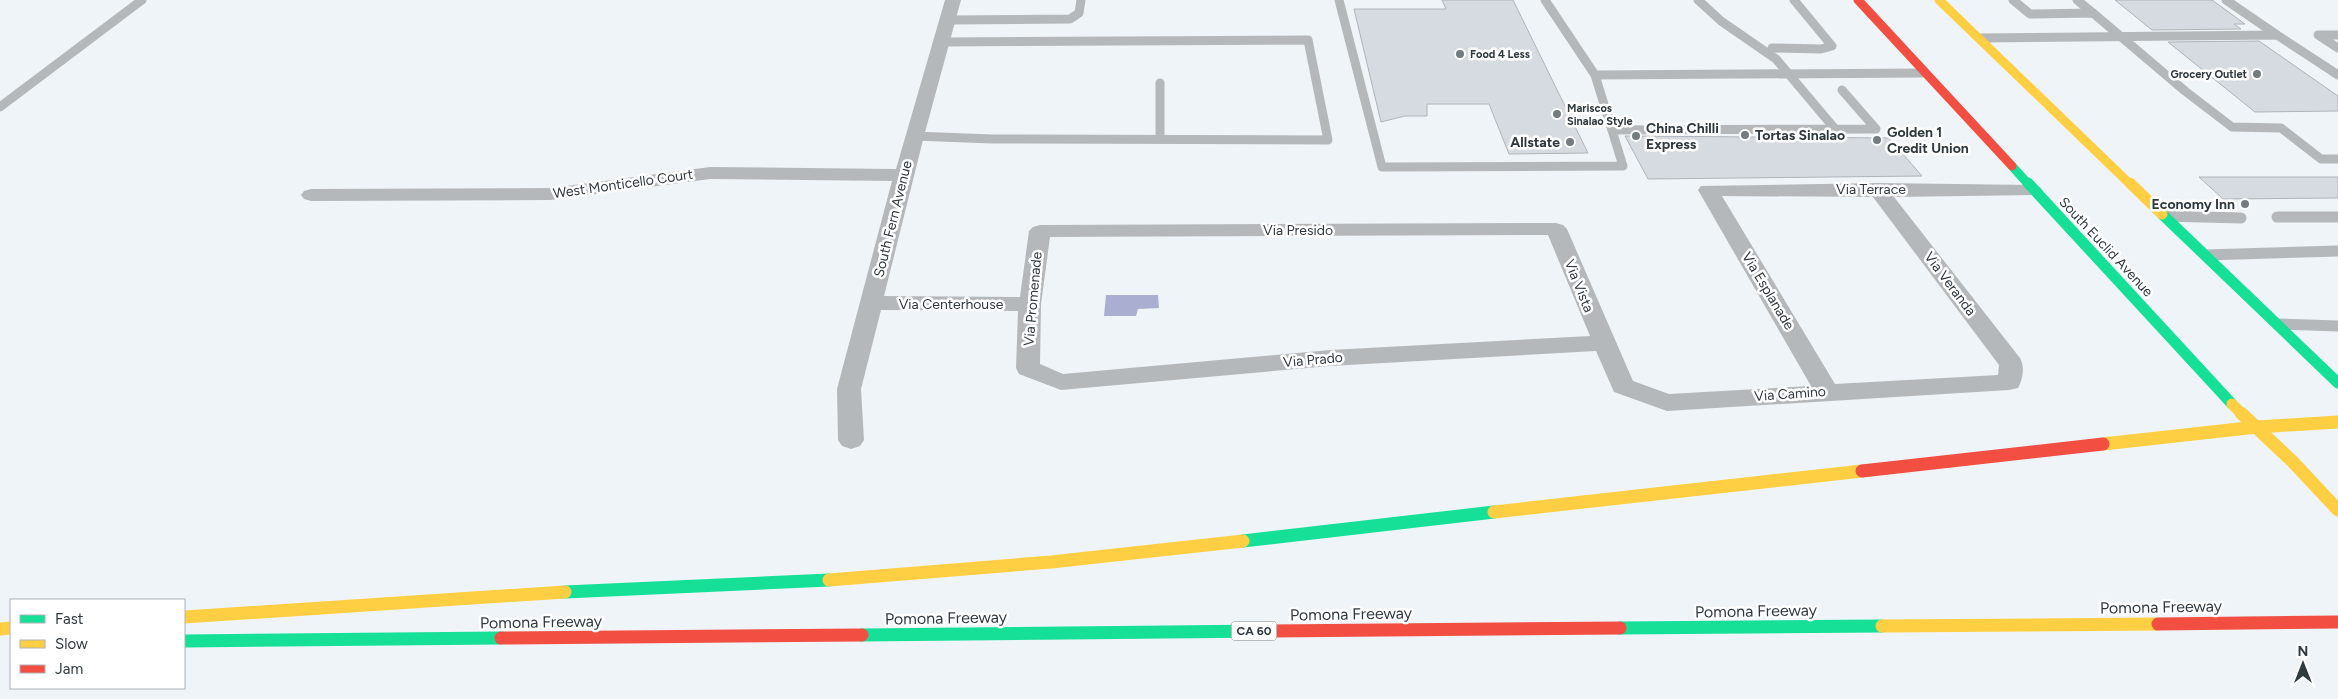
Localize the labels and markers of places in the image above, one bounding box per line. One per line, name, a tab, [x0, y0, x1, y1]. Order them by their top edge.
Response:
marker: Food 4 Less	[1454, 48, 1466, 60]
place label: Food 4 Less	[1470, 48, 1530, 61]
place label: Grocery Outlet	[2170, 68, 2248, 81]
marker: Grocery Outlet	[2251, 68, 2263, 80]
place label: Mariscos Sinalao Style	[1567, 102, 1632, 128]
marker: Mariscos Sinalao Style	[1551, 108, 1563, 120]
place label: China Chilli Express	[1646, 120, 1719, 153]
place label: Golden 1 Credit Union	[1887, 124, 1969, 157]
place label: Tortas Sinalao	[1755, 127, 1845, 144]
marker: Tortas Sinalao	[1739, 129, 1751, 141]
marker: China Chilli Express	[1630, 130, 1642, 142]
place label: Allstate	[1510, 134, 1560, 151]
marker: Golden 1 Credit Union	[1871, 134, 1883, 146]
marker: Allstate	[1564, 136, 1576, 148]
place label: Economy Inn	[2152, 196, 2235, 213]
marker: Economy Inn	[2239, 198, 2251, 210]

